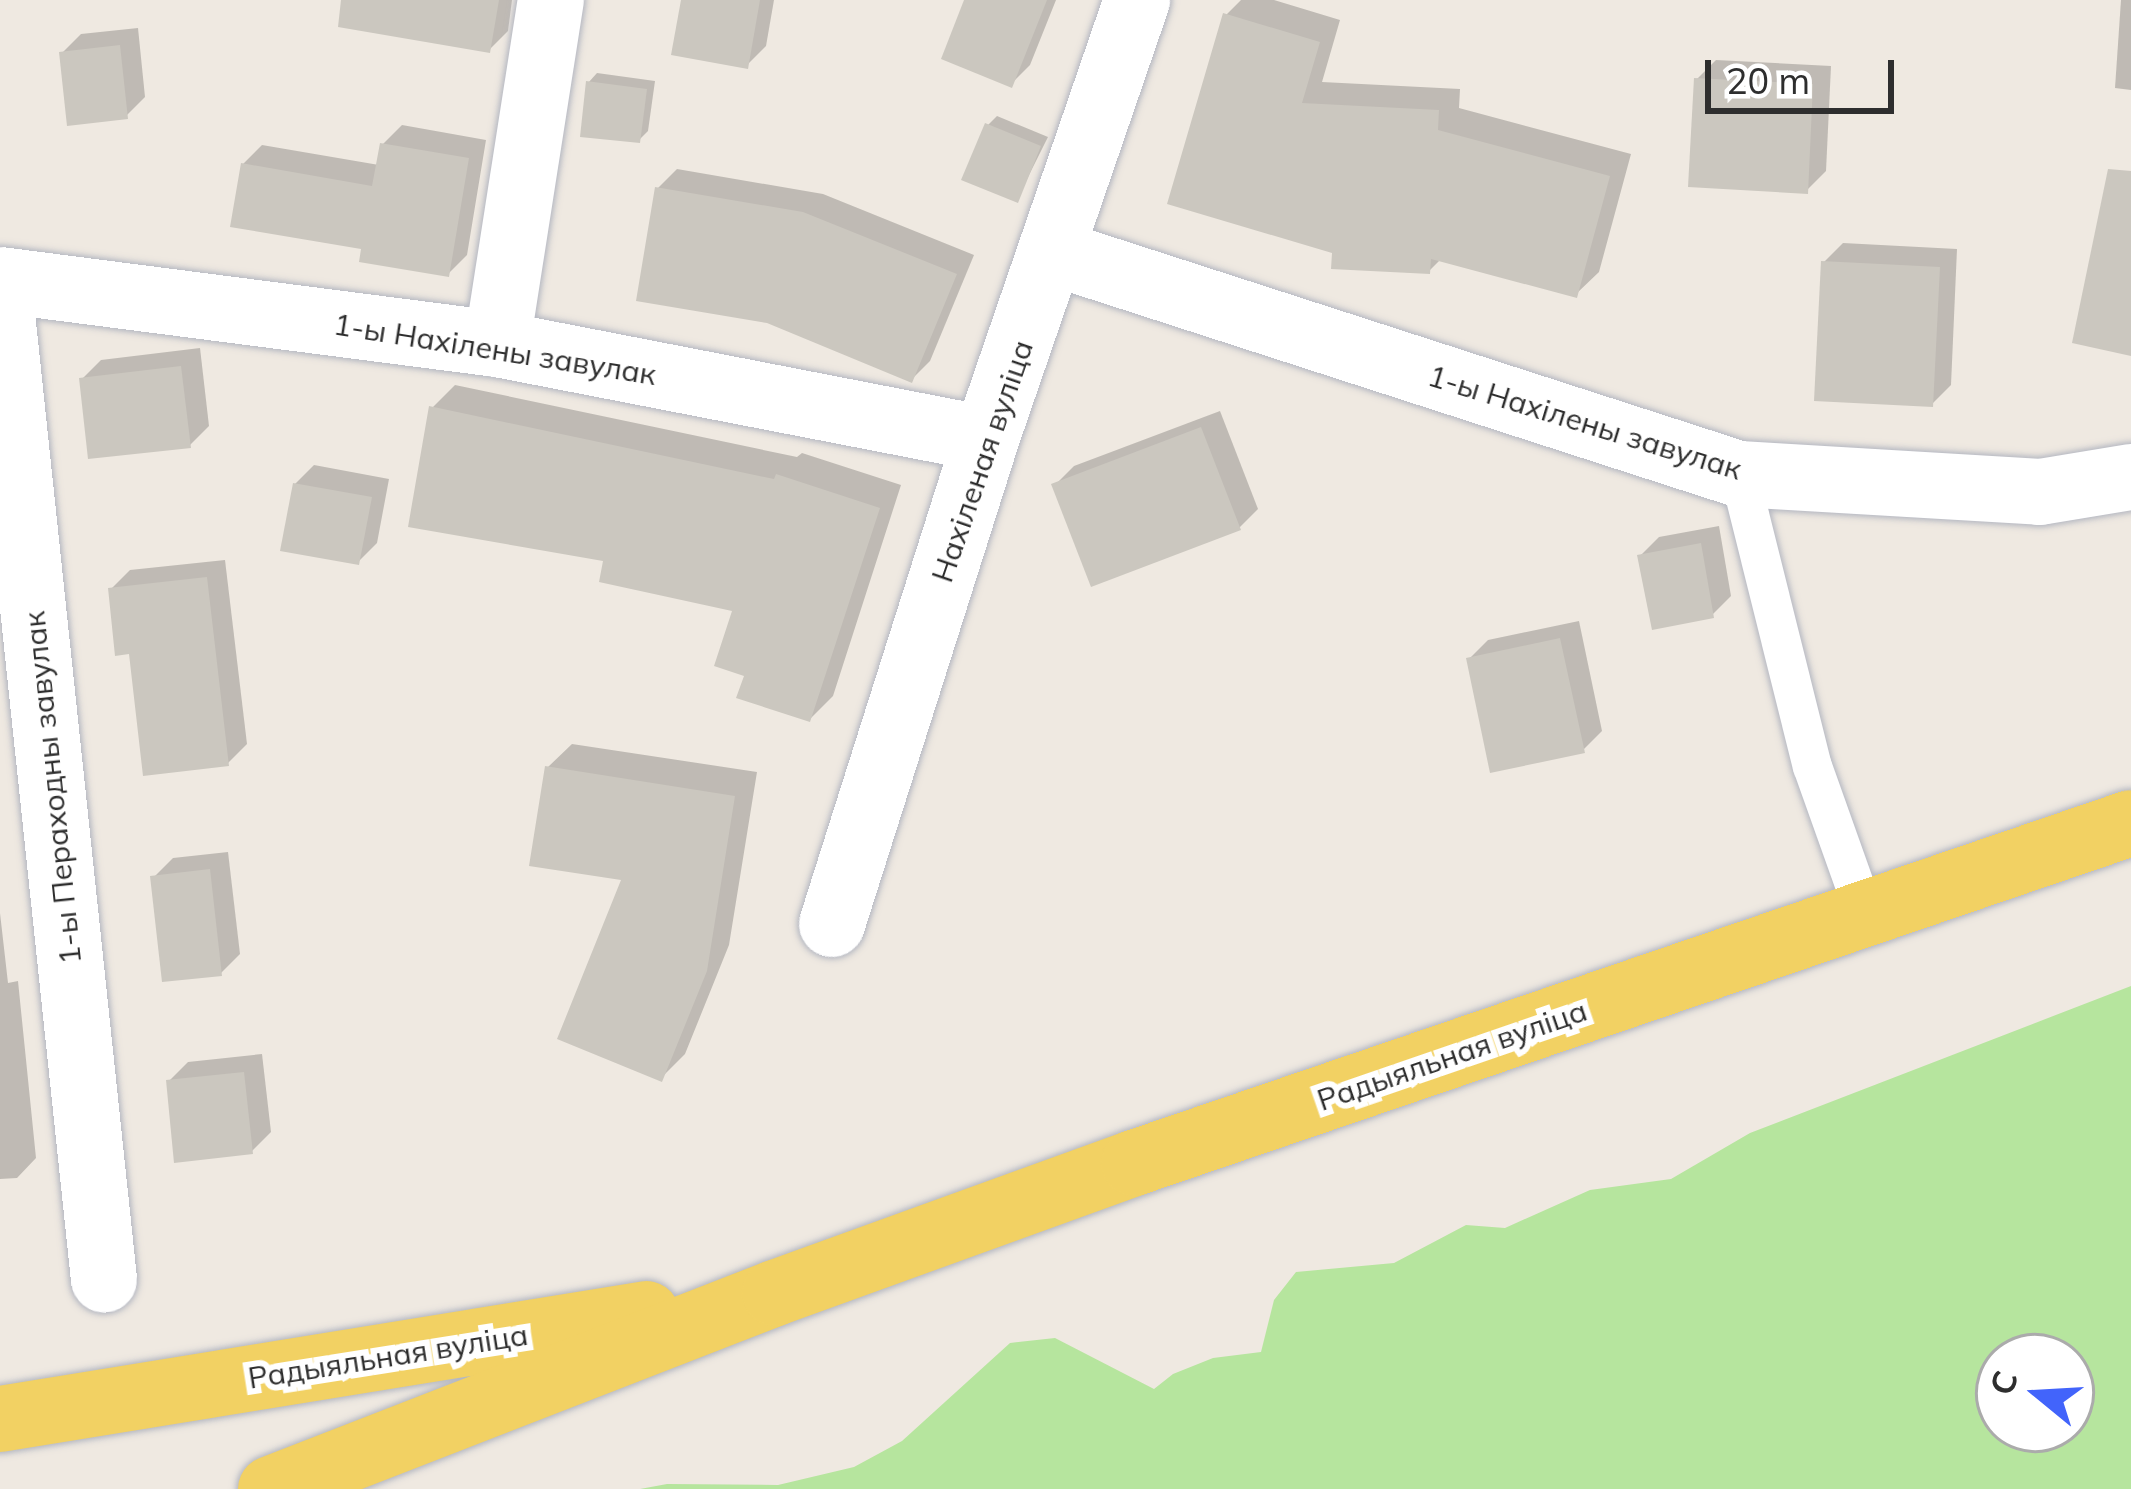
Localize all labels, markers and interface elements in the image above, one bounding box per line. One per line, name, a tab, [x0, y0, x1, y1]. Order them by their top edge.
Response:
scale bar	[1711, 36, 1900, 110]
text: 20 m	[1726, 58, 1810, 103]
street label: 1-ы Нахілены завулак	[331, 306, 659, 392]
street label: Нахіленая вуліца	[924, 335, 1040, 587]
street label: 1-ы Нахілены завулак	[1424, 357, 1746, 487]
street label: 1-ы Пераходны завулак	[16, 610, 88, 966]
street label: Радыяльная вуліца	[1312, 992, 1592, 1118]
street label: Радыяльная вуліца	[245, 1316, 531, 1396]
north arrow	[1975, 1333, 2095, 1453]
text: С	[1980, 1366, 2026, 1400]

